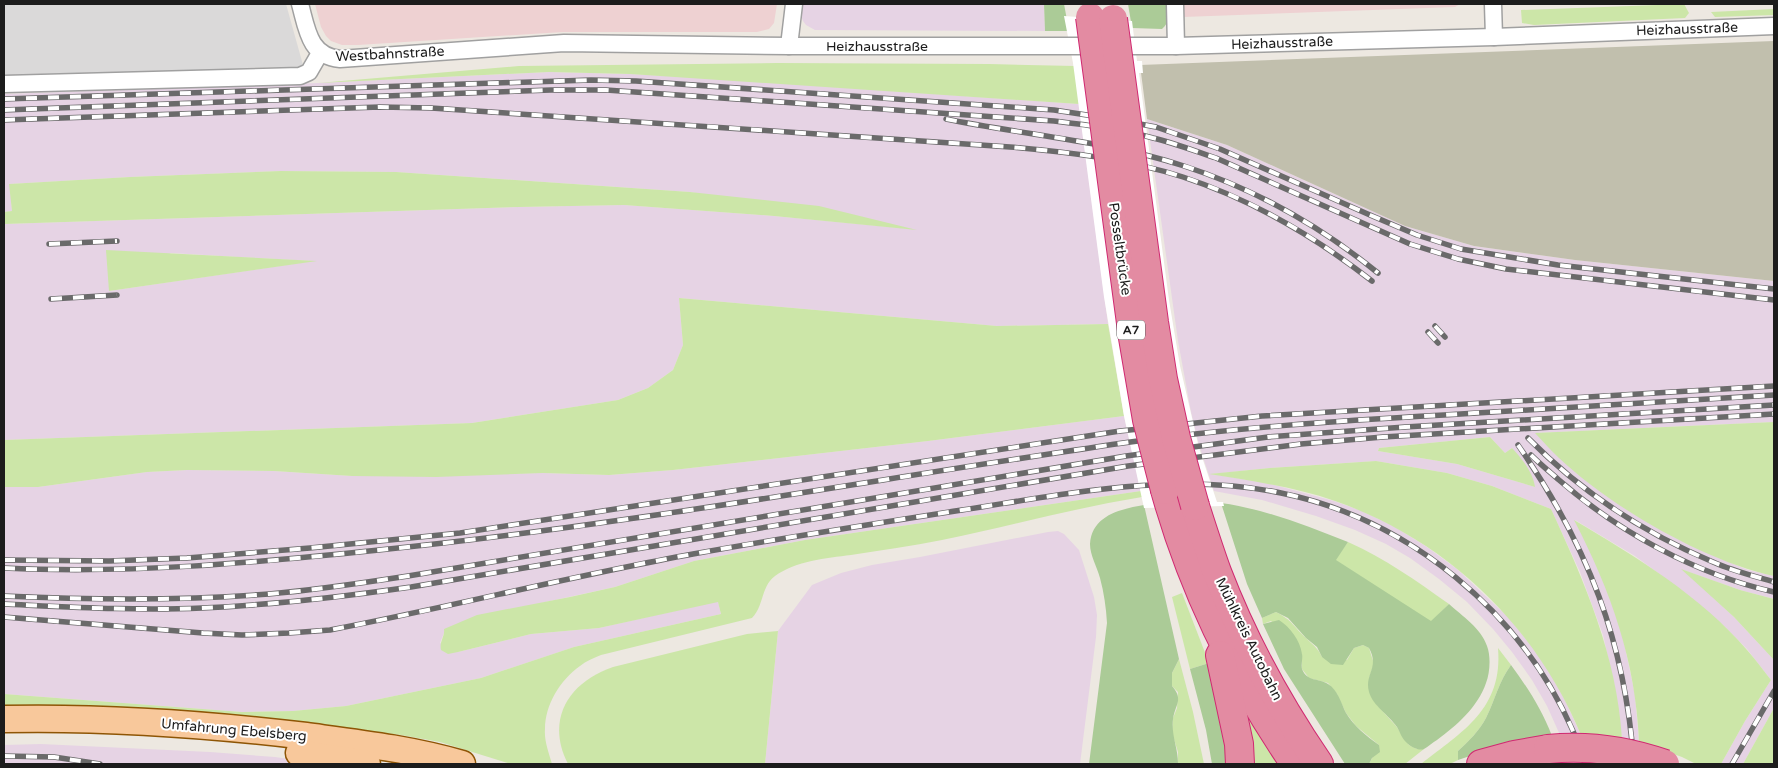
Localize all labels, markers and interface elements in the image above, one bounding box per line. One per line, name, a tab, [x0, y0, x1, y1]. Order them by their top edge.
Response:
street label: Heizhausstraße	[1636, 19, 1738, 39]
street label: Heizhausstraße	[1231, 33, 1333, 53]
street label: Heizhausstraße	[826, 38, 928, 55]
street label: Westbahnstraße	[335, 43, 445, 65]
street label: Posseltbrücke	[1105, 201, 1135, 297]
road number: A7	[1117, 320, 1145, 340]
street label: Mühlkreis Autobahn	[1212, 575, 1286, 703]
street label: Umfahrung Ebelsberg	[160, 715, 308, 745]

